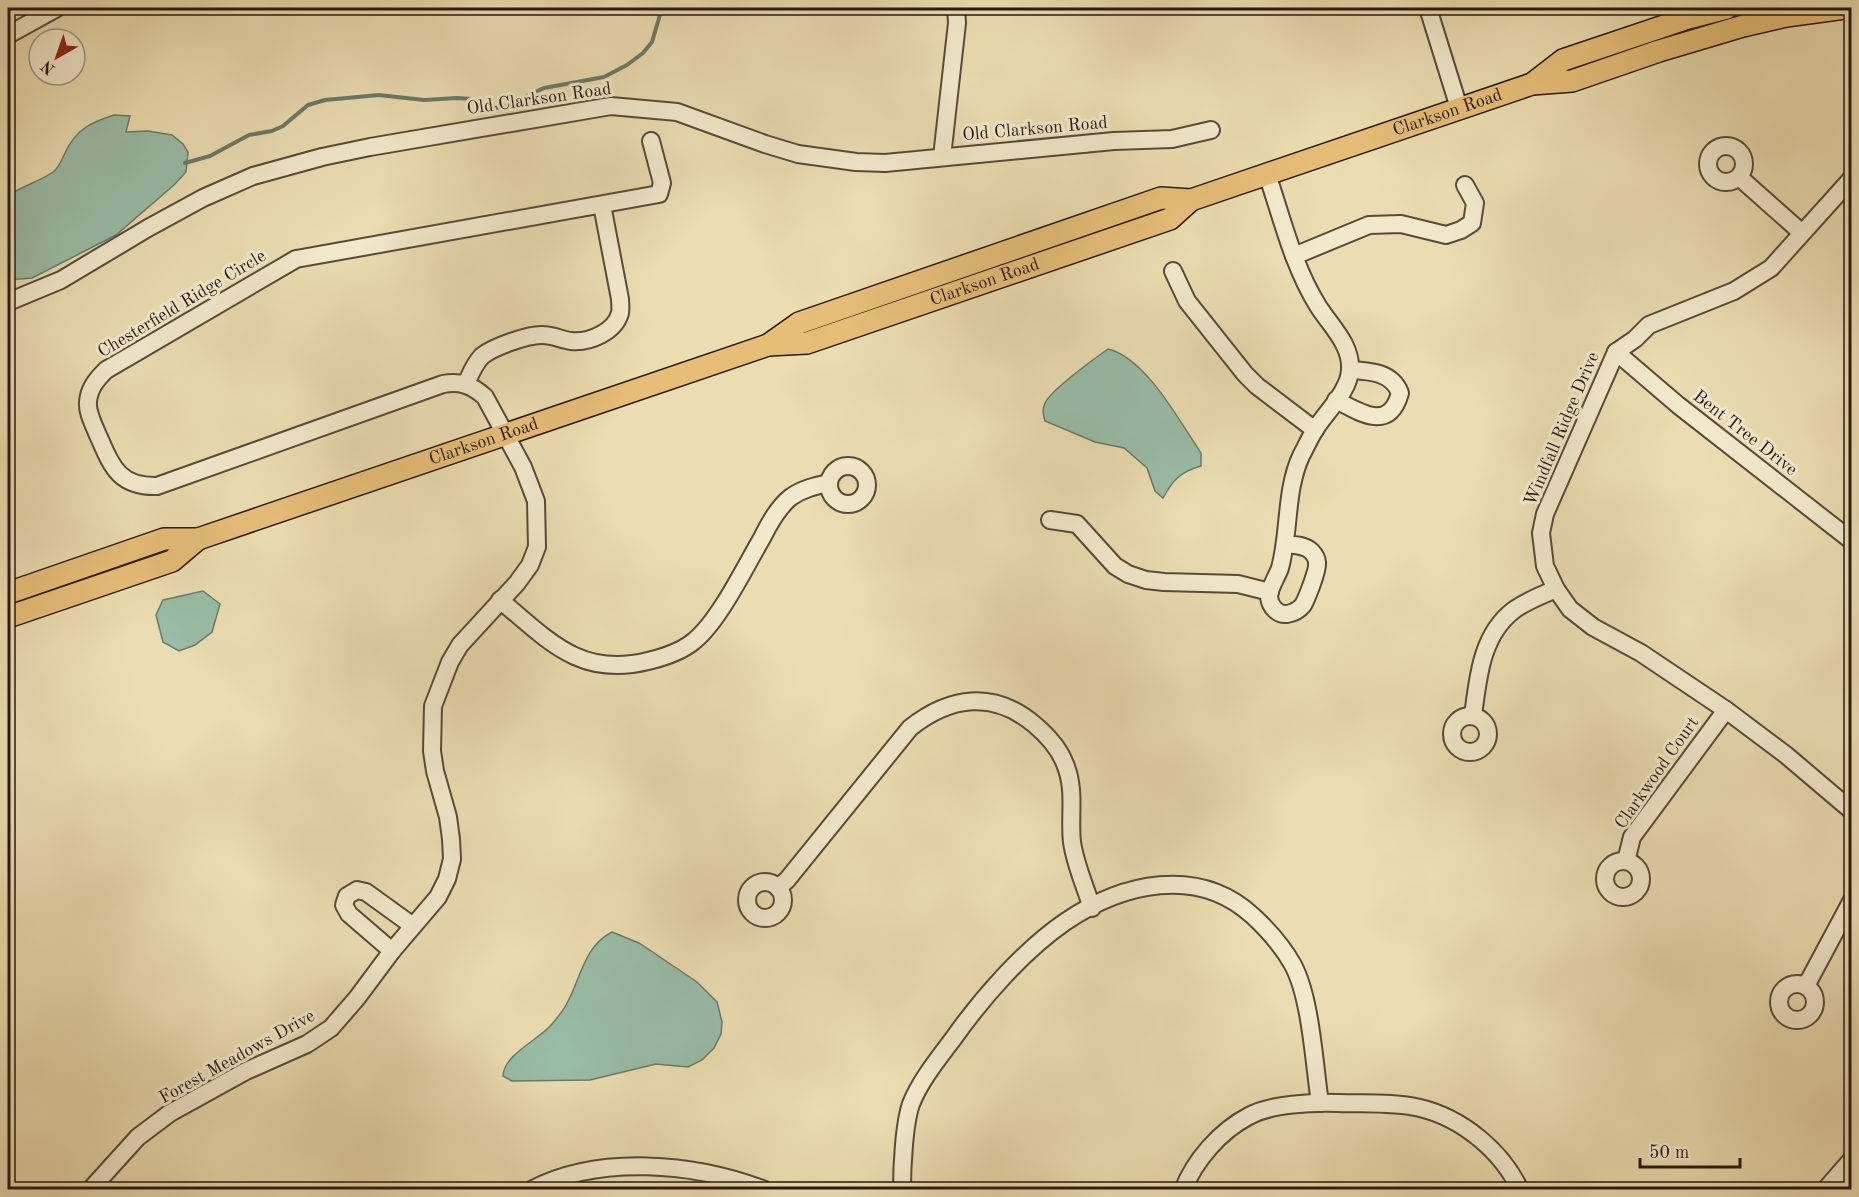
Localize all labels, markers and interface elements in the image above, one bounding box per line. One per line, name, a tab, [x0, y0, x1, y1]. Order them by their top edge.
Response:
north arrow	[27, 27, 87, 87]
text: N	[38, 56, 58, 77]
street label: Old Clarkson Road	[465, 80, 613, 118]
street label: Clarkson Road	[1391, 86, 1505, 140]
street label: Old Clarkson Road	[961, 114, 1109, 144]
street label: Chesterfield Ridge Circle	[95, 247, 269, 361]
street label: Clarkson Road	[928, 255, 1042, 309]
street label: Windfall Ridge Drive	[1521, 349, 1603, 509]
street label: Bent Tree Drive	[1689, 387, 1801, 479]
street label: Clarkson Road	[427, 415, 541, 469]
street label: Clarkwood Court	[1612, 714, 1702, 832]
street label: Forest Meadows Drive	[156, 1007, 318, 1107]
scale bar	[1640, 1131, 1740, 1169]
text: 50 m	[1649, 1144, 1689, 1162]

